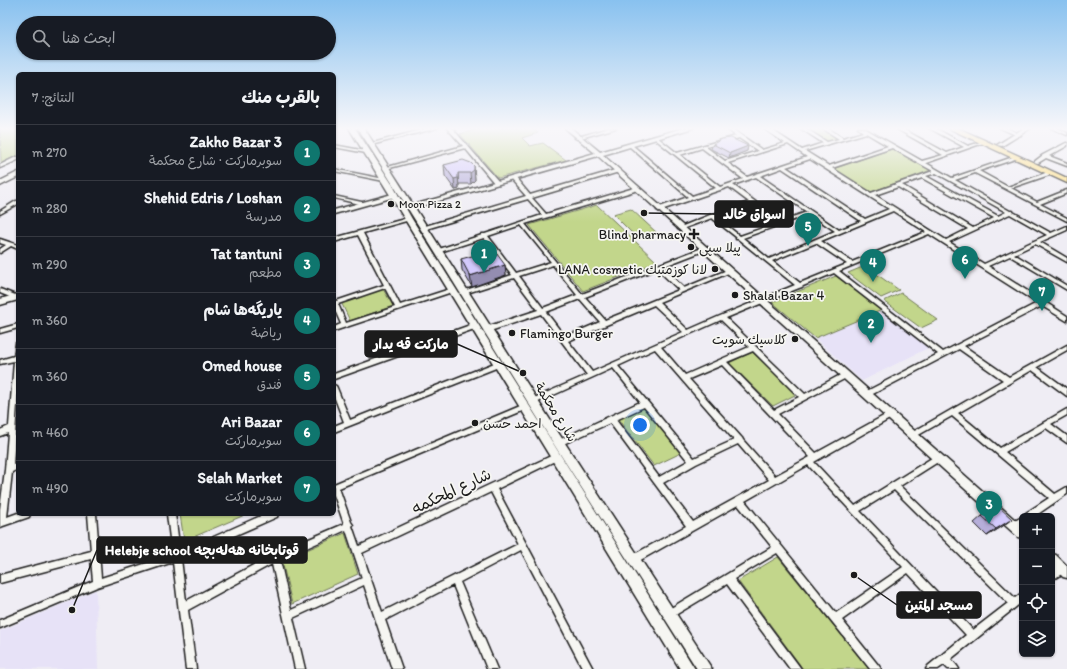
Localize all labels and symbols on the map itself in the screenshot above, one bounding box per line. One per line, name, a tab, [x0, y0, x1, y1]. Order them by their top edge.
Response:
place label: Moon Pizza 2	[399, 198, 461, 211]
marker: Moon Pizza 2	[386, 199, 396, 209]
callout: اسواق خالد	[715, 201, 793, 227]
text: اسواق خالد	[723, 206, 786, 224]
pin: 5	[795, 213, 821, 246]
place label: Blind pharmacy	[599, 227, 686, 242]
marker: Blind pharmacy	[689, 229, 699, 239]
pin: 1	[471, 240, 497, 273]
place label: پيلا سپى	[699, 240, 741, 257]
marker: پيلا سپى	[686, 242, 696, 252]
pin: 6	[952, 246, 978, 279]
pin: 4	[860, 249, 886, 282]
place label: LANA cosmetic لانا کوزمتیك	[558, 262, 707, 278]
marker: LANA cosmetic لانا کوزمتیك	[710, 264, 720, 274]
pin: 7	[1029, 278, 1055, 311]
place label: Shalal Bazar 4	[743, 288, 825, 303]
marker: Shalal Bazar 4	[730, 290, 740, 300]
pin: 2	[858, 310, 884, 343]
place label: Flamingo Burger	[520, 326, 614, 341]
marker: Flamingo Burger	[507, 328, 517, 338]
callout: ماركت قه يدار	[365, 331, 457, 357]
place label: كلاسيك سويت	[712, 332, 787, 348]
marker: كلاسيك سويت	[790, 334, 800, 344]
text: ماركت قه يدار	[371, 336, 449, 353]
street label: شارع محكمة	[530, 380, 580, 445]
your location	[630, 415, 650, 435]
place label: احمد حسن	[483, 416, 541, 431]
marker: احمد حسن	[470, 418, 480, 428]
street label: شارع المحكمه	[408, 464, 495, 520]
pin: 3	[976, 491, 1002, 524]
callout: Helebje school قوتابخانە هەلەبچە	[97, 537, 307, 563]
text: Helebje school قوتابخانە هەلەبچە	[105, 542, 299, 560]
callout: مسجد المتين	[897, 592, 981, 618]
text: مسجد المتين	[905, 597, 973, 614]

